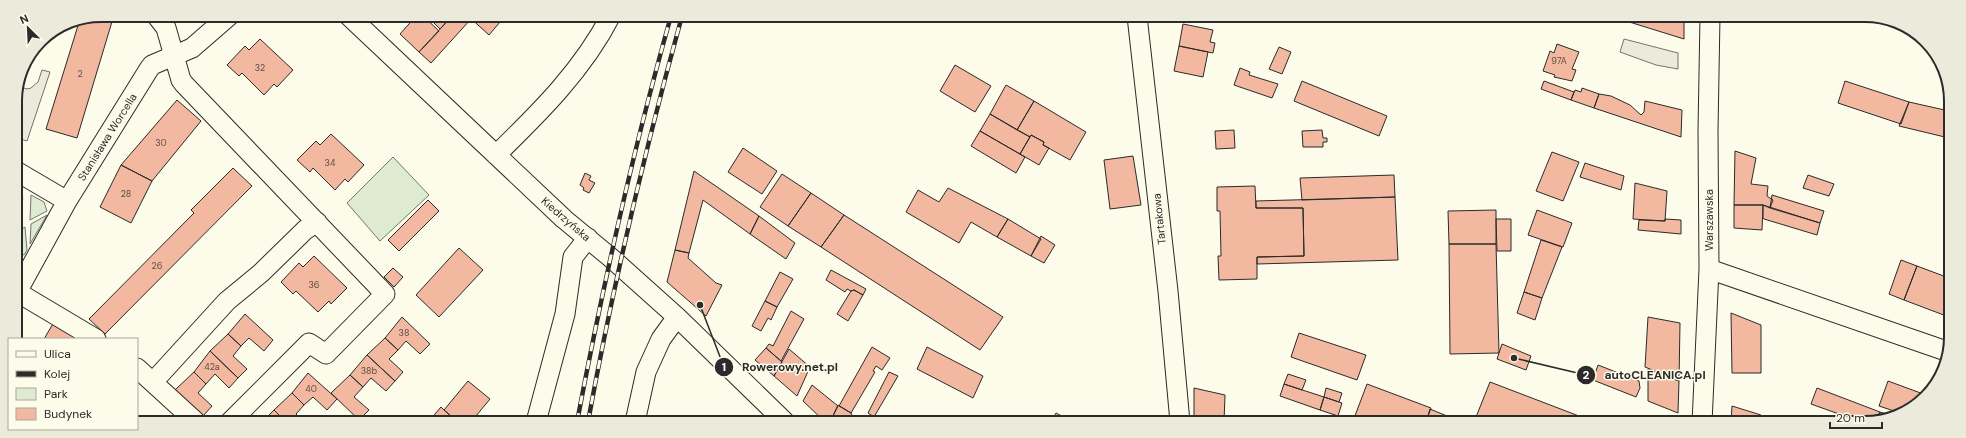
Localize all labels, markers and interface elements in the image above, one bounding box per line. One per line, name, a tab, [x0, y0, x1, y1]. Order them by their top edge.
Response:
north arrow	[8, 8, 48, 48]
text: N	[17, 11, 30, 27]
house number: 97A	[1551, 55, 1567, 67]
house number: 32	[255, 62, 265, 74]
house number: 2	[77, 68, 83, 80]
street label: Stanisława Worcella	[74, 91, 140, 183]
house number: 30	[155, 137, 167, 149]
house number: 34	[325, 157, 336, 169]
house number: 28	[121, 188, 131, 200]
street label: Warszawska	[1702, 189, 1716, 251]
street label: Tartakowa	[1149, 193, 1169, 245]
street label: Kiedrzyńska	[538, 194, 594, 244]
house number: 26	[152, 260, 163, 272]
house number: 36	[309, 279, 320, 291]
house number: 38	[399, 327, 409, 339]
legend	[8, 338, 138, 430]
text: Ulica	[44, 346, 71, 362]
callout: Rowerowy.net.pl	[714, 355, 846, 379]
text: 1	[722, 359, 726, 375]
text: Rowerowy.net.pl	[742, 359, 838, 375]
house number: 42a	[204, 361, 220, 373]
callout: autoCLEANICA.pl	[1576, 363, 1714, 387]
house number: 38b	[361, 365, 378, 377]
text: Kolej	[44, 366, 70, 382]
text: 2	[1583, 367, 1590, 383]
text: autoCLEANICA.pl	[1604, 367, 1706, 383]
house number: 40	[305, 383, 317, 395]
text: Park	[44, 386, 68, 402]
scale bar	[1830, 404, 1882, 430]
text: Budynek	[44, 406, 92, 422]
text: 20 m	[1836, 410, 1865, 426]

